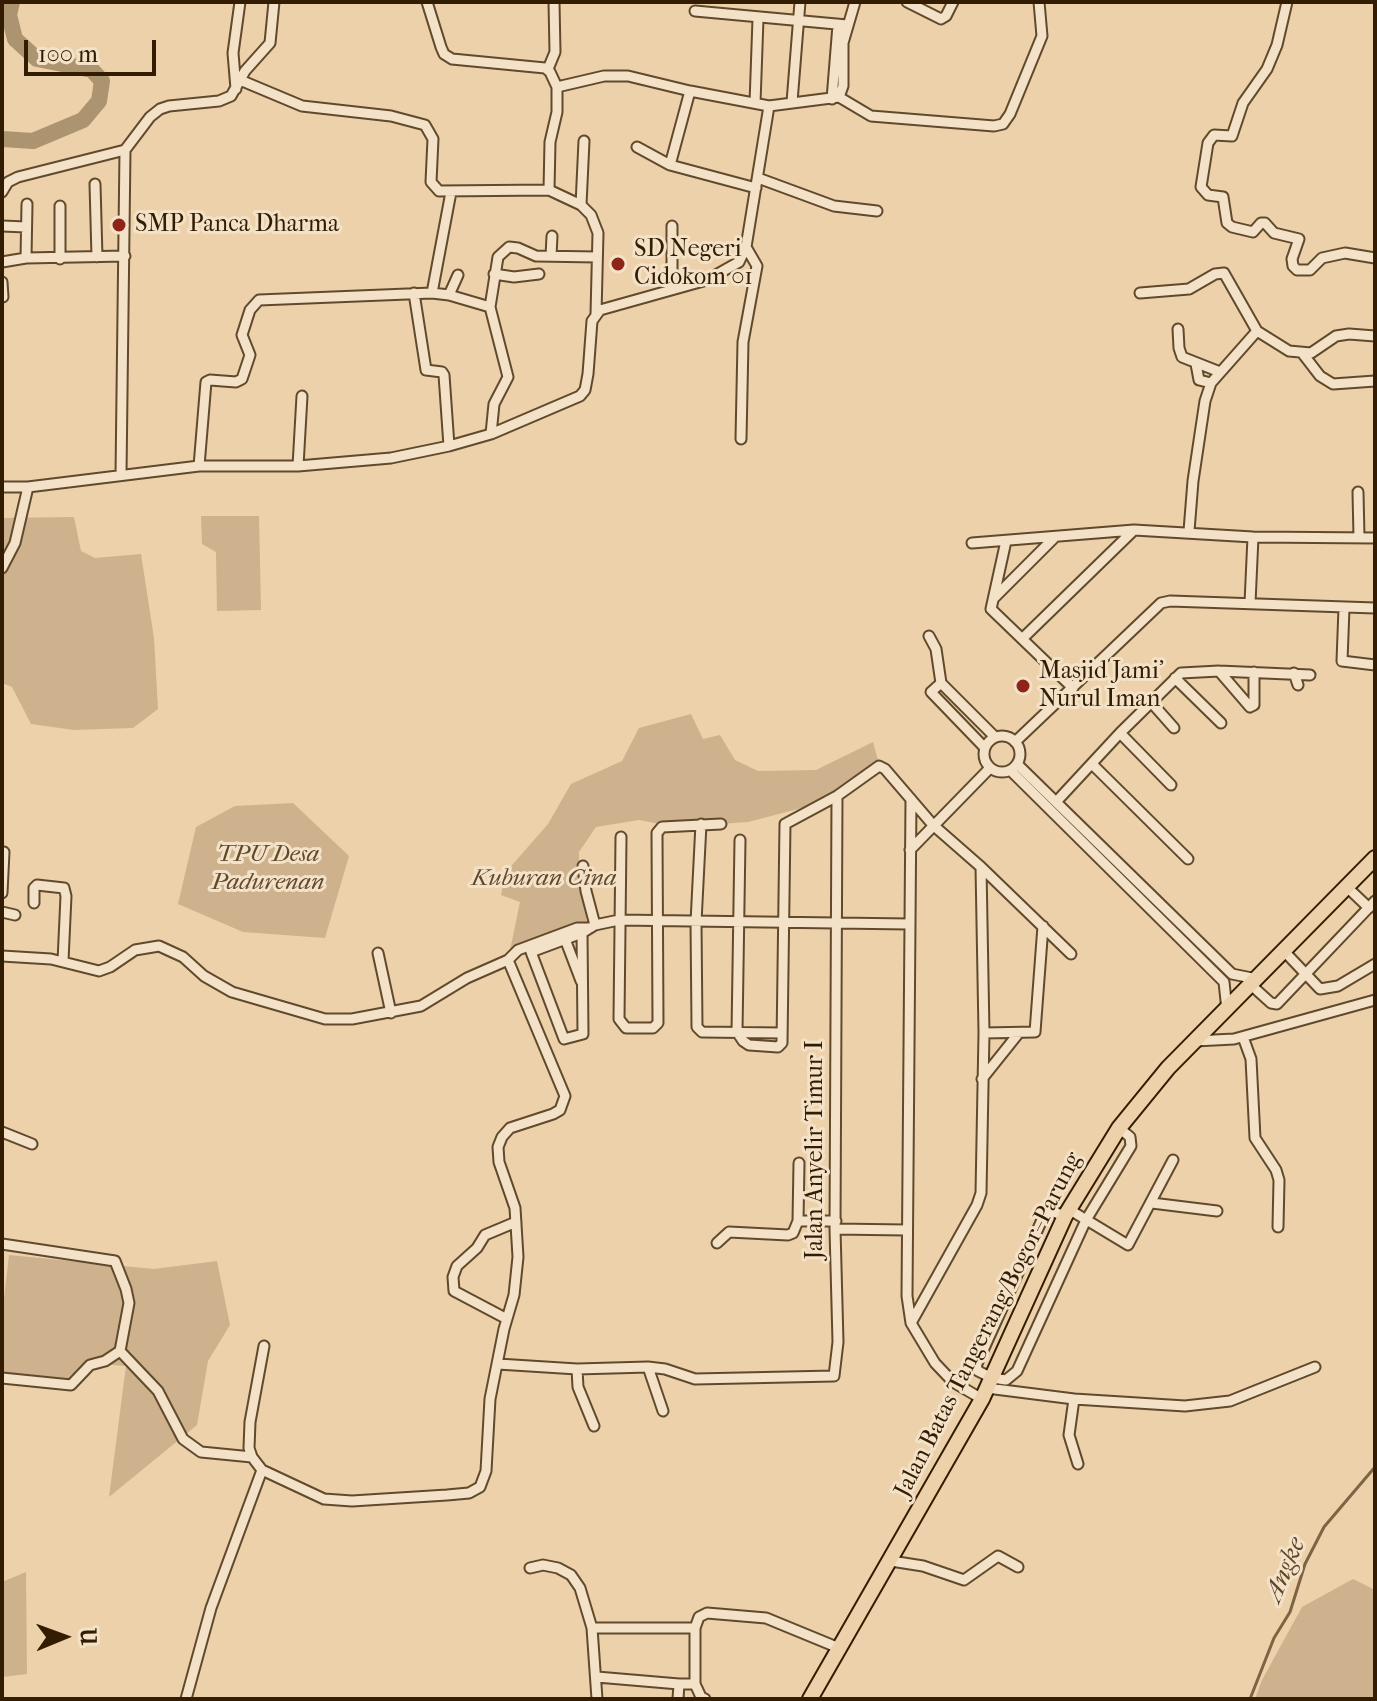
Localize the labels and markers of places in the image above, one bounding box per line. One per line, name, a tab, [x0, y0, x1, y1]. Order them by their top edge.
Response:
place label: SMP Panca Dharma	[135, 211, 339, 239]
marker: SMP Panca Dharma	[110, 216, 128, 234]
place label: SD Negeri Cidokom 01	[634, 236, 753, 292]
marker: SD Negeri Cidokom 01	[609, 255, 627, 273]
place label: Masjid Jami' Nurul Iman	[1039, 658, 1164, 714]
marker: Masjid Jami' Nurul Iman	[1014, 677, 1032, 695]

